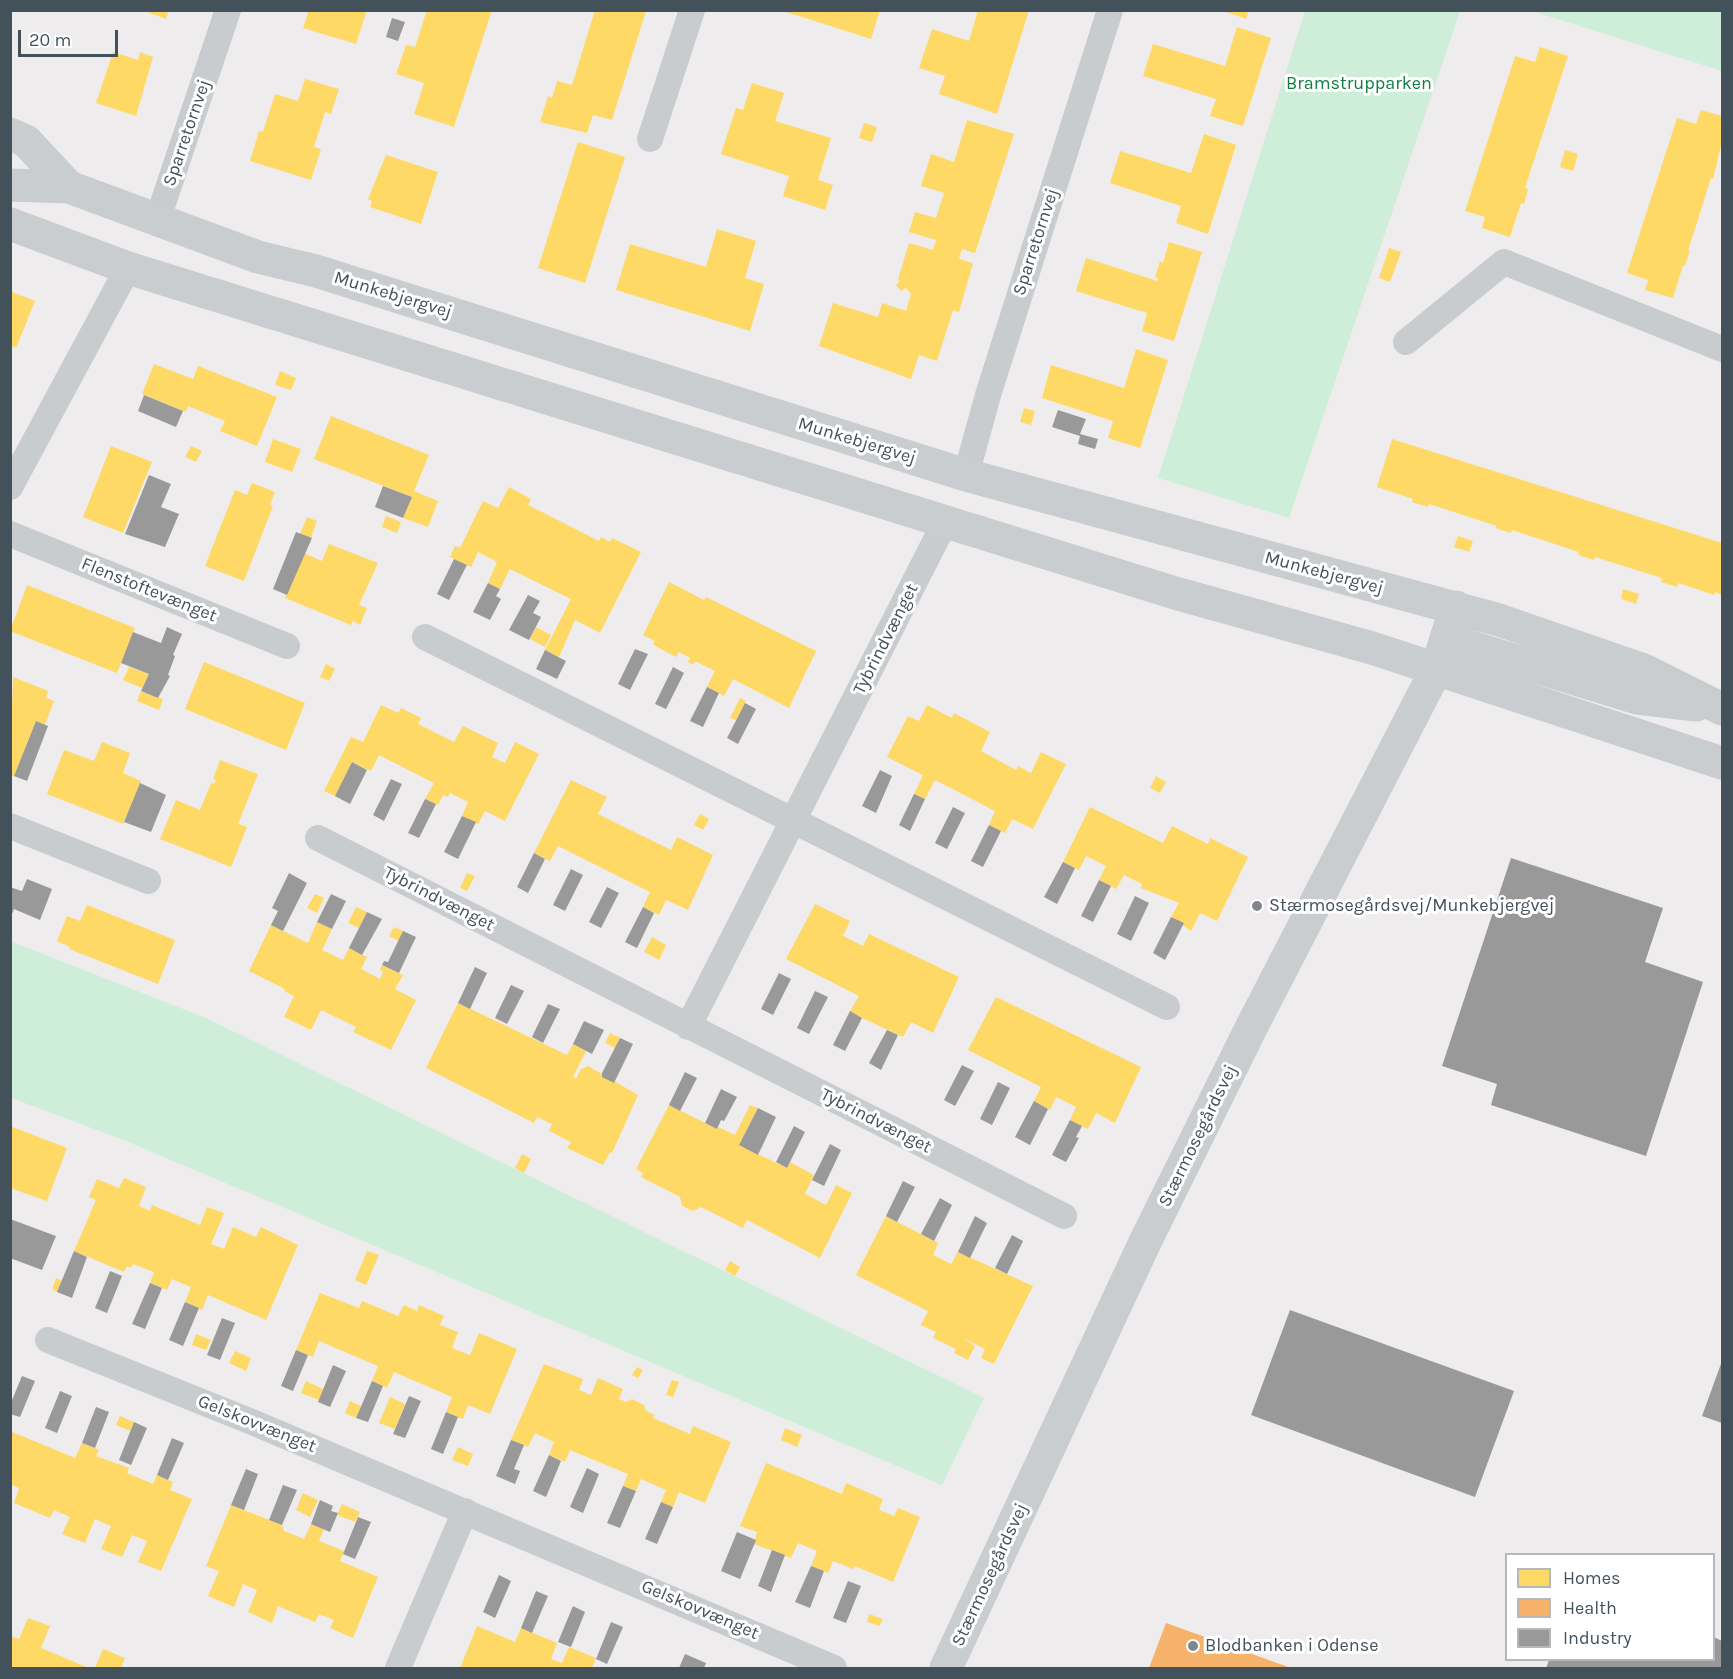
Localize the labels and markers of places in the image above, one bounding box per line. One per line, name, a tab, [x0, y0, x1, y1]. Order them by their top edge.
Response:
place label: Stærmosegårdsvej/Munkebjergvej	[1269, 895, 1554, 917]
marker: Stærmosegårdsvej/Munkebjergvej	[1250, 899, 1264, 913]
place label: Blodbanken i Odense	[1205, 1635, 1378, 1657]
marker: Blodbanken i Odense	[1186, 1639, 1200, 1653]

